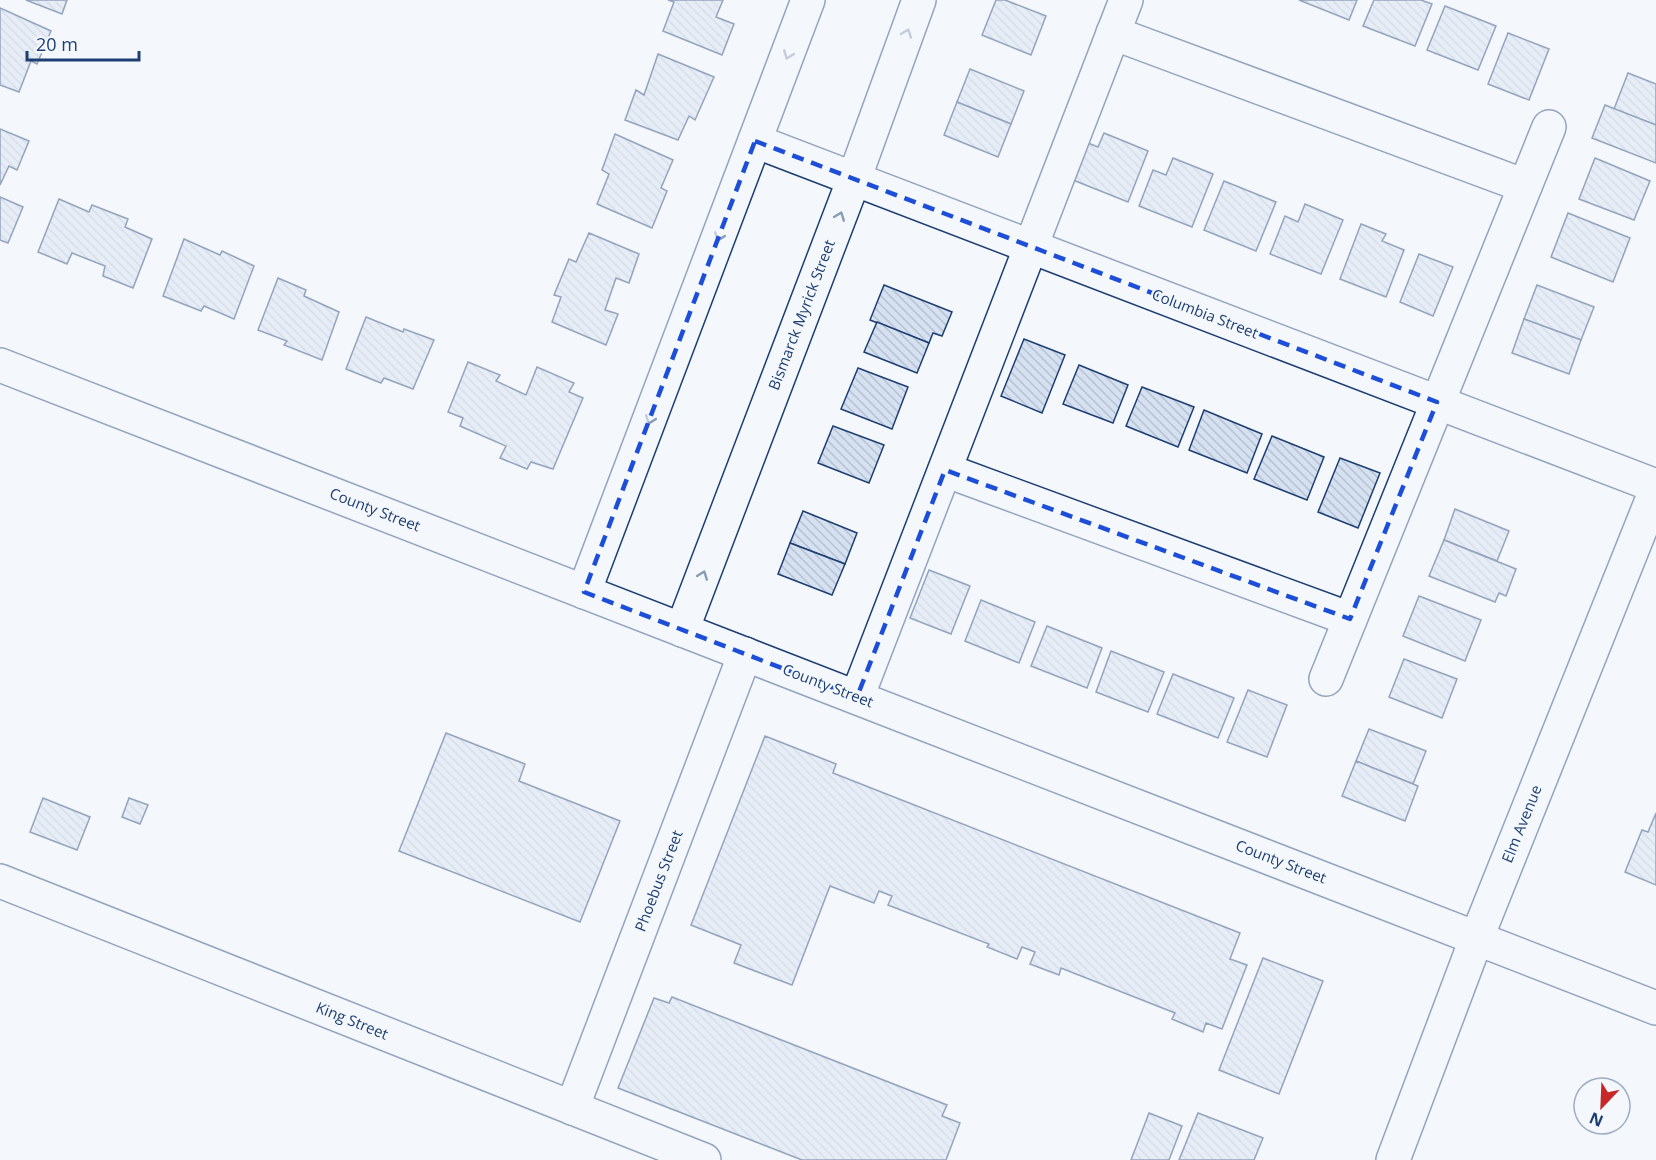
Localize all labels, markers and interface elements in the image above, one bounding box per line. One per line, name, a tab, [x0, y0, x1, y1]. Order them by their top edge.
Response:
scale bar	[27, 24, 140, 62]
one-way arrow	[900, 28, 913, 39]
text: 20 m	[36, 32, 78, 56]
one-way arrow	[782, 49, 795, 60]
one-way arrow	[833, 211, 845, 222]
one-way arrow	[713, 231, 726, 242]
street label: Bismarck Myrick Street	[763, 236, 839, 393]
street label: Columbia Street	[1149, 284, 1261, 343]
one-way arrow	[645, 413, 657, 424]
street label: County Street	[327, 483, 424, 536]
one-way arrow	[696, 570, 709, 581]
street label: County Street	[780, 659, 877, 712]
street label: Elm Avenue	[1496, 782, 1546, 865]
street label: Phoebus Street	[630, 827, 687, 934]
street label: County Street	[1233, 835, 1330, 888]
street label: King Street	[313, 997, 391, 1044]
north arrow	[1572, 1076, 1632, 1136]
text: N	[1586, 1107, 1606, 1132]

